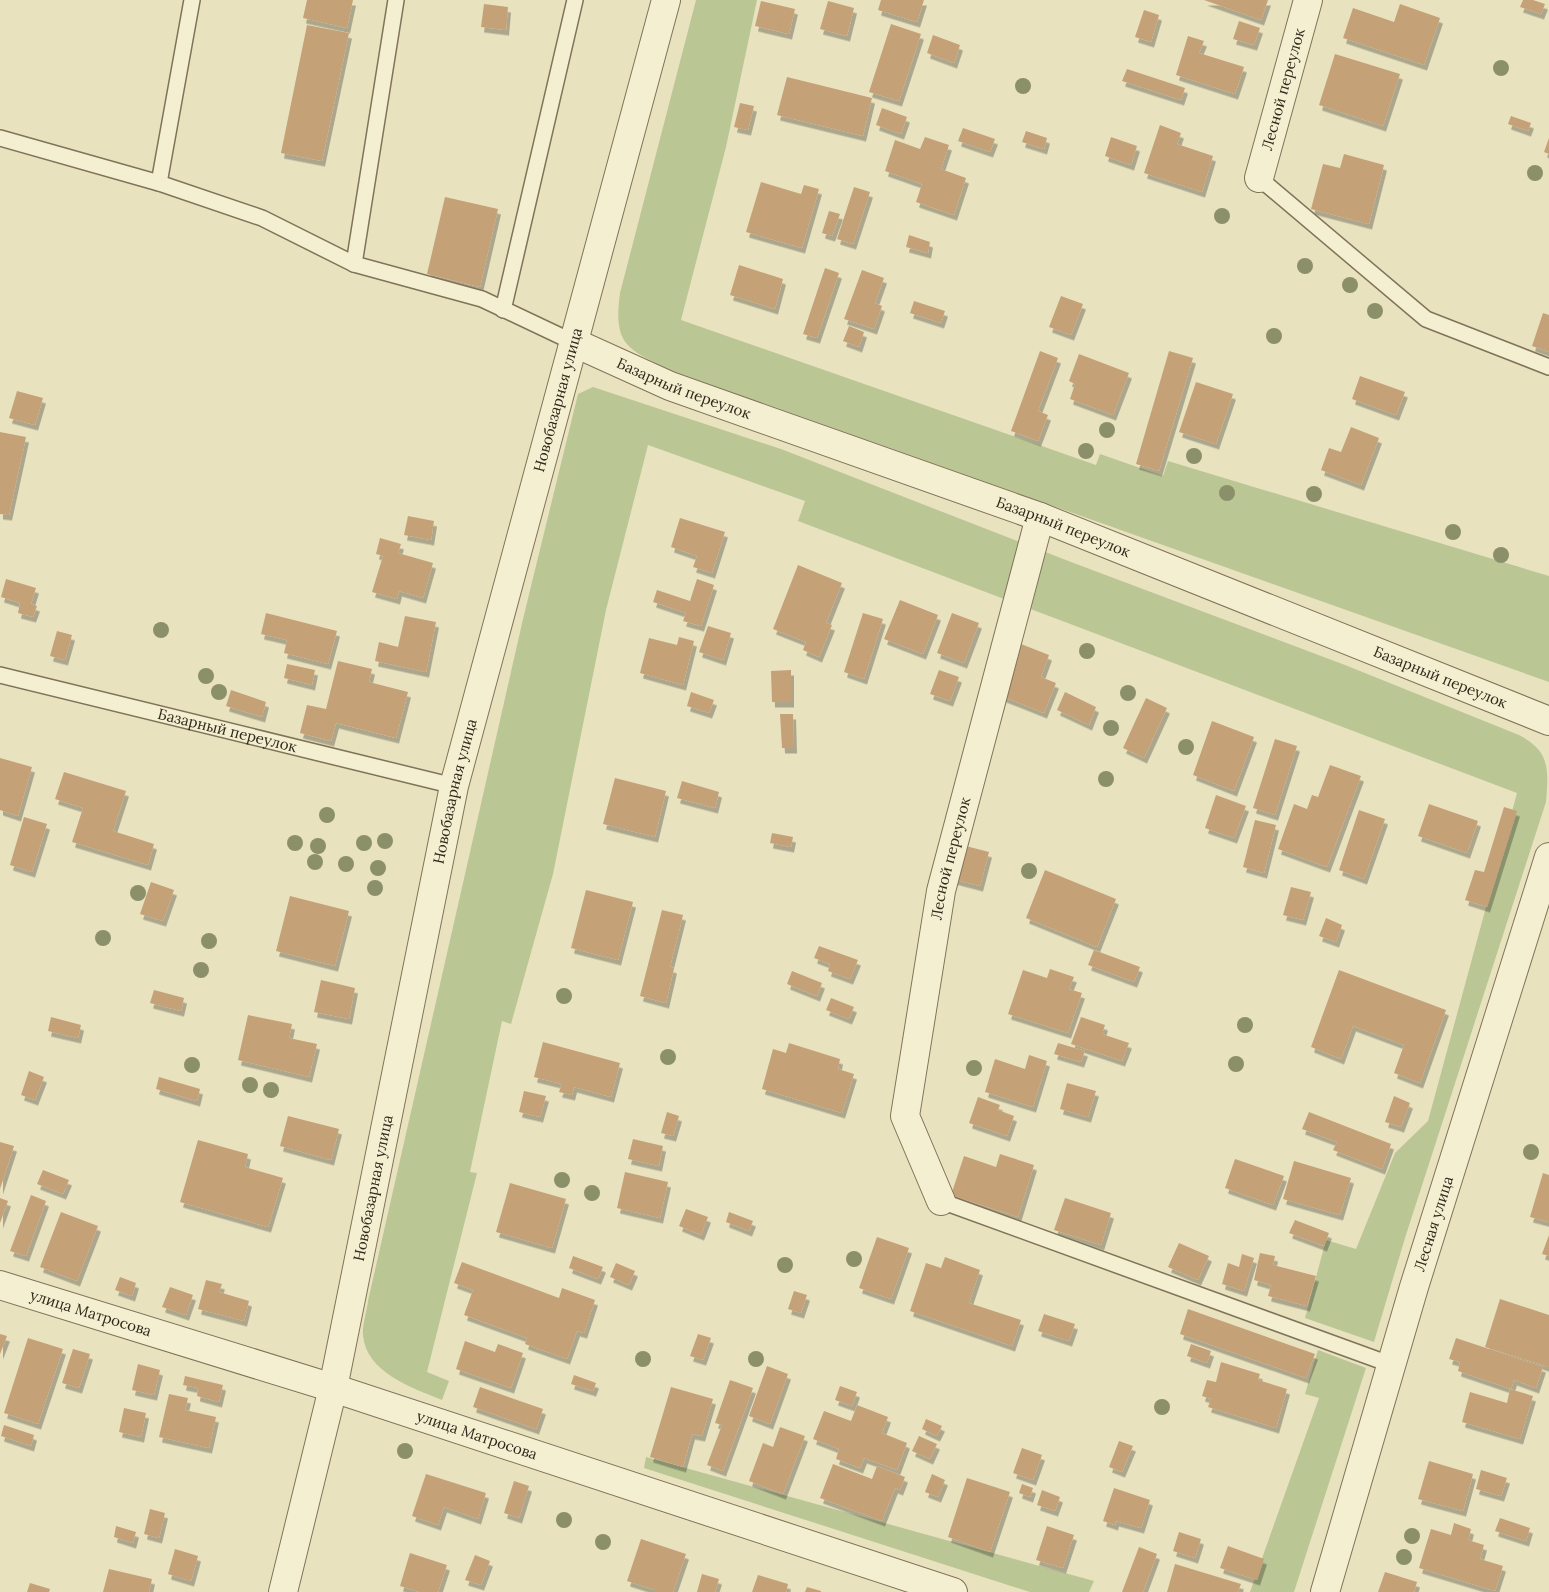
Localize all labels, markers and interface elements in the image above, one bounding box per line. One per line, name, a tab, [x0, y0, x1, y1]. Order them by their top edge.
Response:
street label: Лесной переулок	[1257, 26, 1309, 152]
street label: Новобазарная улица	[529, 325, 586, 474]
street label: Базарный переулок	[614, 353, 753, 423]
street label: Базарный переулок	[994, 492, 1133, 561]
street label: Базарный переулок	[1371, 642, 1510, 712]
street label: Базарный переулок	[156, 704, 299, 756]
street label: Новобазарная улица	[429, 716, 481, 866]
street label: Лесной переулок	[927, 795, 974, 921]
street label: Новобазарная улица	[349, 1113, 397, 1263]
street label: Лесная улица	[1410, 1173, 1457, 1273]
street label: улица Матросова	[28, 1285, 154, 1340]
street label: улица Матросова	[414, 1406, 540, 1464]

